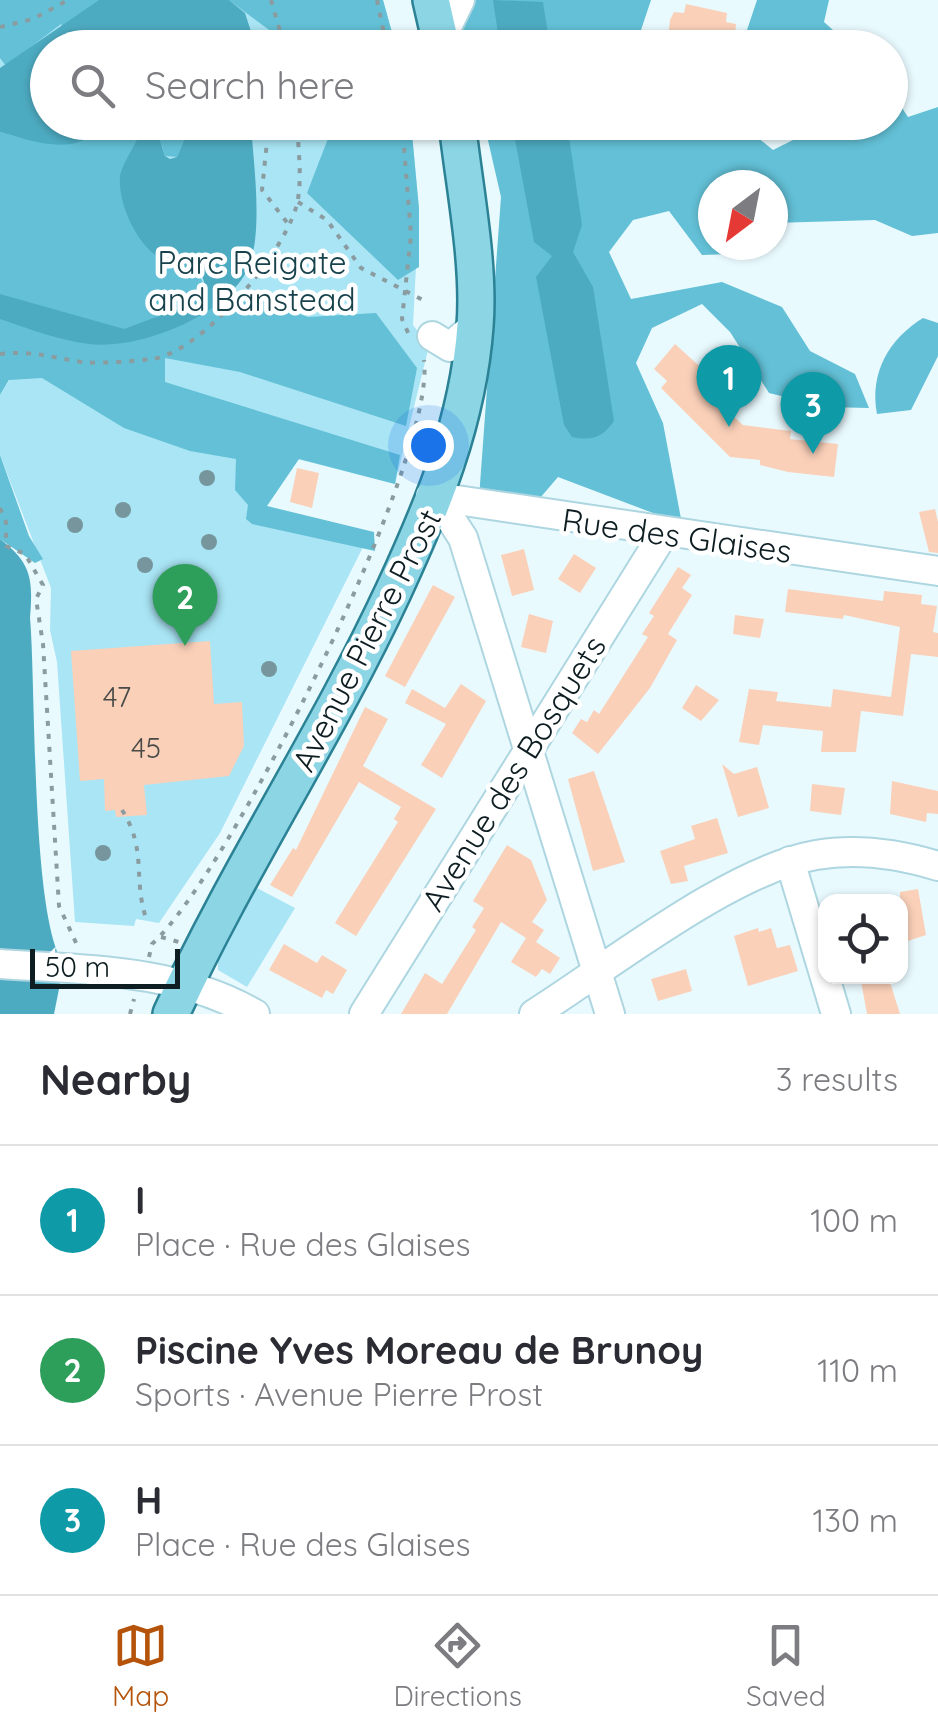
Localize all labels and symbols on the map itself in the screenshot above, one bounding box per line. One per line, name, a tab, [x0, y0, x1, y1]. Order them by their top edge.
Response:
north arrow	[698, 170, 788, 260]
park label: Parc Reigate and Banstead	[148, 242, 356, 319]
pin: 1	[696, 344, 762, 427]
pin: 3	[780, 372, 846, 454]
your location	[403, 420, 454, 471]
street label: Rue des Glaises	[560, 499, 794, 571]
street label: Avenue Pierre Prost	[283, 502, 449, 778]
pin: 2	[152, 564, 218, 646]
street label: Avenue des Bosquets	[412, 628, 614, 918]
house number: 47	[103, 679, 131, 714]
house number: 45	[131, 730, 161, 765]
scale bar	[30, 944, 180, 988]

